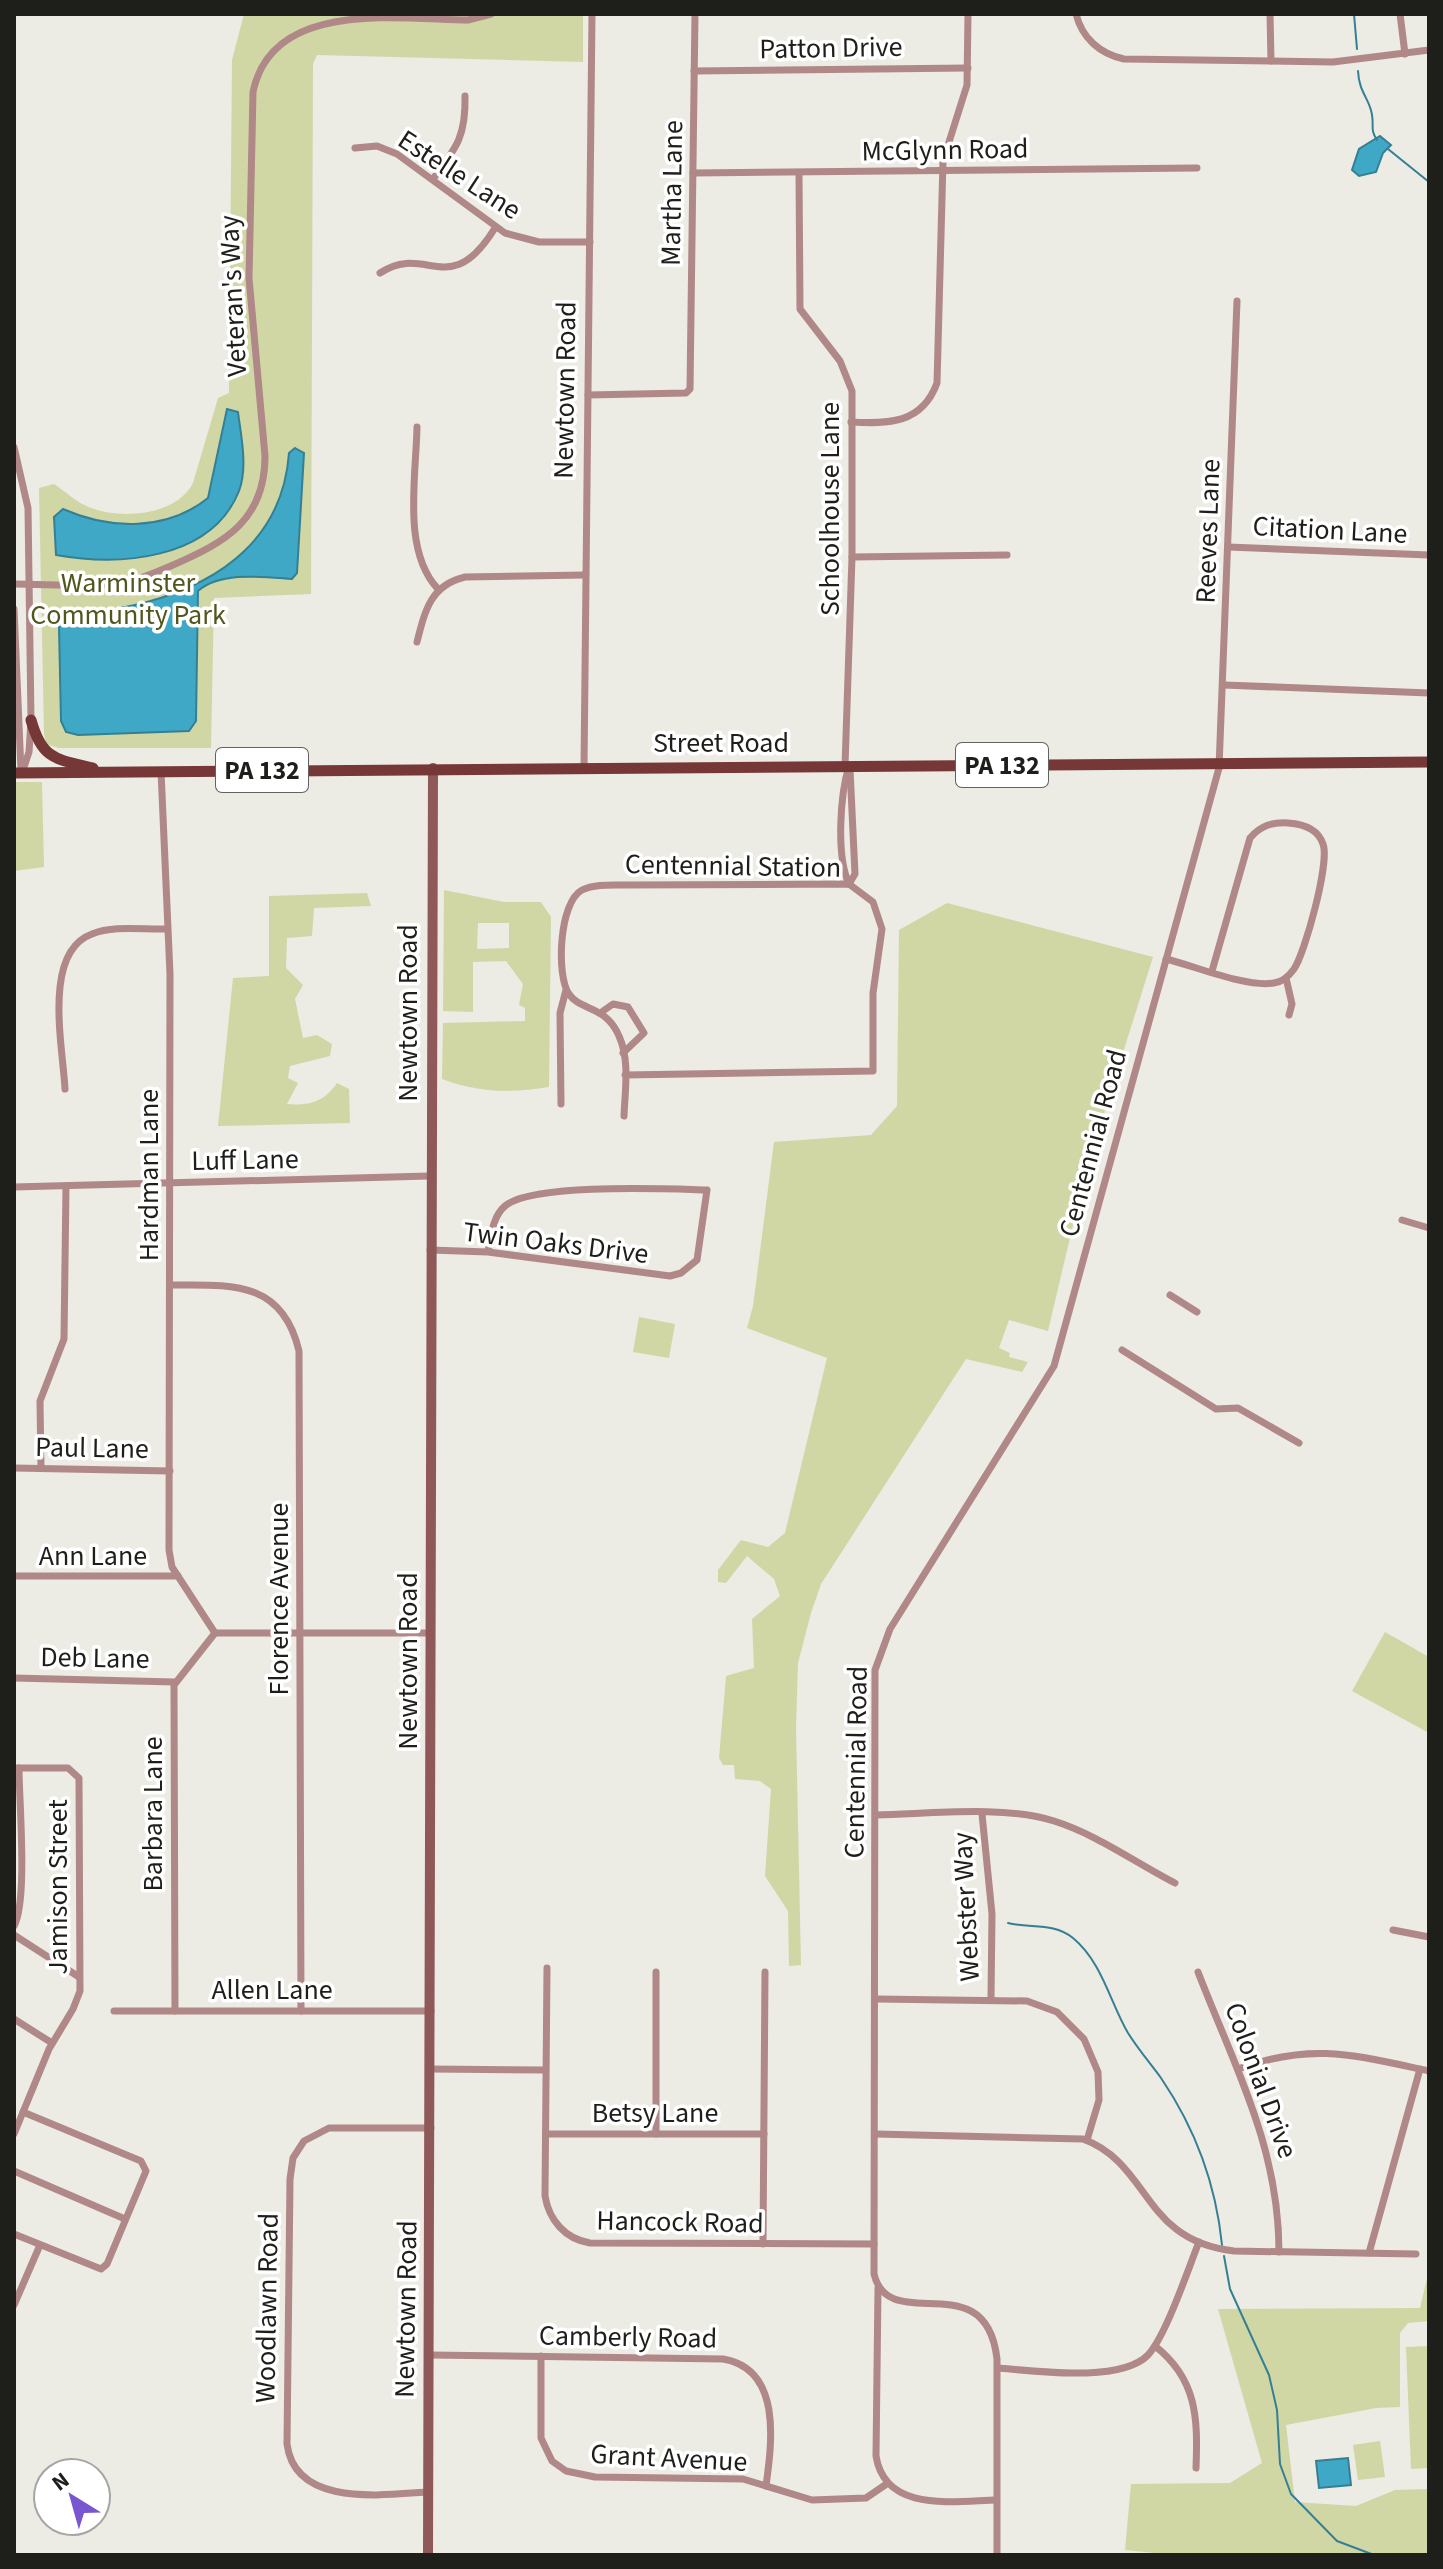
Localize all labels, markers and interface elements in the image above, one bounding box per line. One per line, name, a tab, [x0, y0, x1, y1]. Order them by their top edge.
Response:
street label: Patton Drive	[759, 27, 903, 69]
street label: Estelle Lane	[390, 120, 529, 230]
street label: Martha Lane	[651, 120, 693, 266]
street label: McGlynn Road	[861, 129, 1029, 171]
street label: Veteran's Way	[209, 214, 257, 378]
street label: Newtown Road	[543, 301, 587, 479]
street label: Schoolhouse Lane	[810, 402, 850, 616]
street label: Reeves Lane	[1185, 458, 1231, 604]
street label: Citation Lane	[1252, 506, 1408, 554]
park label: Warminster Community Park	[30, 563, 226, 635]
street label: Street Road	[653, 723, 789, 763]
road number: PA 132	[956, 743, 1048, 787]
road number: PA 132	[216, 748, 308, 792]
street label: Centennial Station	[625, 844, 841, 888]
street label: Newtown Road	[388, 924, 428, 1102]
street label: Centennial Road	[1049, 1045, 1137, 1241]
street label: Hardman Lane	[129, 1089, 169, 1261]
street label: Luff Lane	[191, 1139, 299, 1181]
street label: Twin Oaks Drive	[461, 1212, 651, 1274]
street label: Paul Lane	[35, 1427, 149, 1469]
street label: Florence Avenue	[259, 1503, 299, 1695]
street label: Ann Lane	[39, 1536, 147, 1576]
street label: Newtown Road	[388, 1572, 428, 1750]
street label: Deb Lane	[40, 1637, 150, 1679]
street label: Centennial Road	[834, 1665, 878, 1859]
street label: Barbara Lane	[133, 1736, 173, 1892]
street label: Jamison Street	[38, 1799, 78, 1975]
street label: Webster Way	[942, 1831, 990, 1983]
street label: Allen Lane	[211, 1970, 333, 2010]
street label: Colonial Drive	[1214, 1997, 1308, 2164]
street label: Betsy Lane	[592, 2093, 718, 2133]
street label: Hancock Road	[596, 2201, 764, 2243]
street label: Woodlawn Road	[245, 2213, 289, 2404]
street label: Newtown Road	[384, 2220, 428, 2398]
street label: Camberly Road	[538, 2315, 717, 2359]
street label: Grant Avenue	[589, 2434, 748, 2482]
north arrow	[32, 2457, 112, 2537]
text: N	[45, 2465, 76, 2499]

